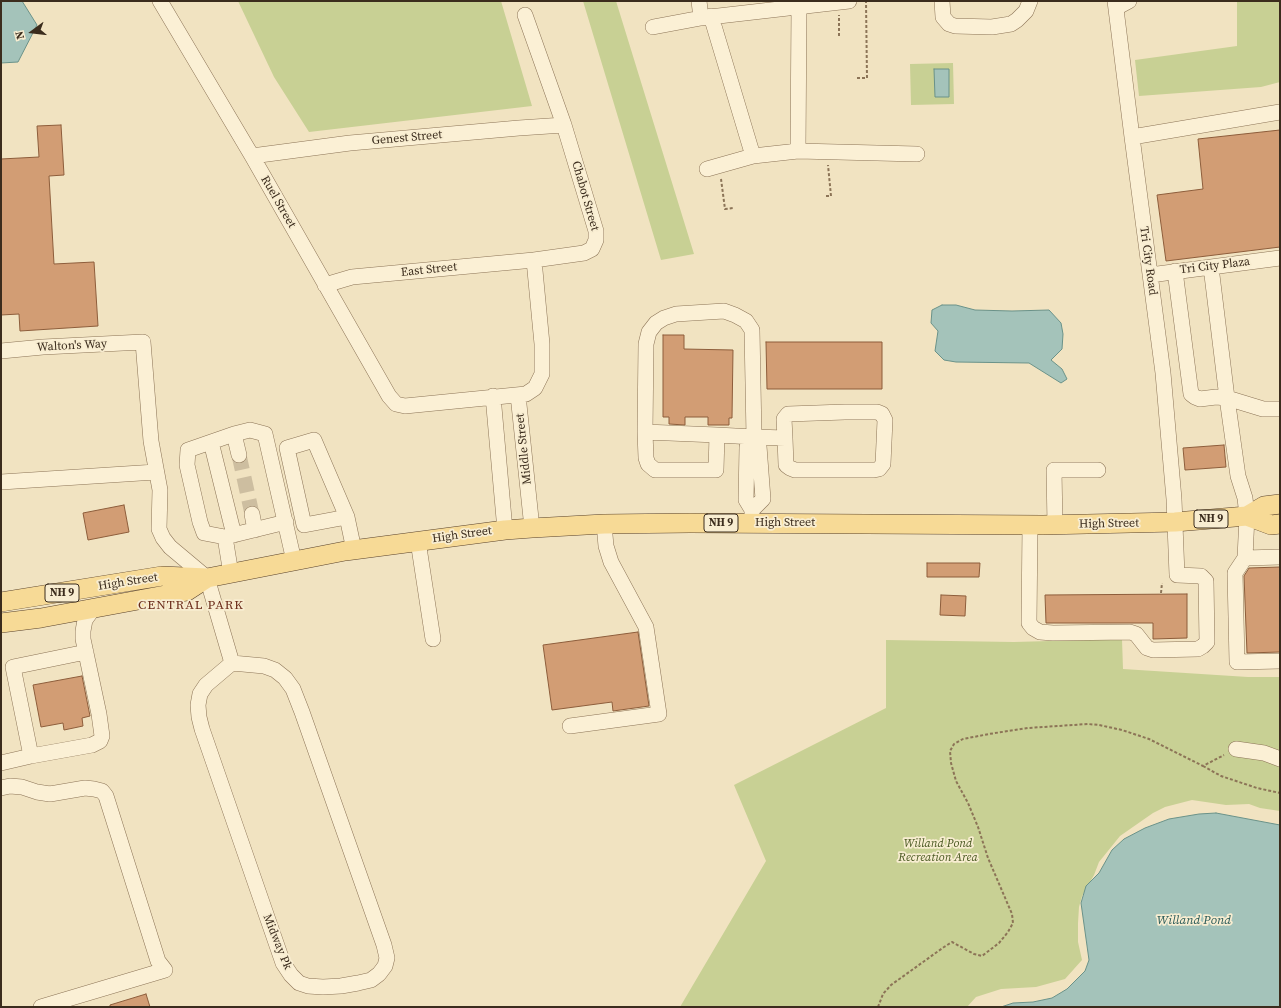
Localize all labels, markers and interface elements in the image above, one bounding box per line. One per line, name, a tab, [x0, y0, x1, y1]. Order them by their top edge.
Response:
north arrow	[12, 12, 52, 52]
text: N	[12, 29, 28, 41]
street label: Genest Street	[371, 128, 443, 148]
street label: Chabot Street	[568, 159, 602, 233]
street label: Ruel Street	[257, 173, 299, 231]
street label: Tri City Road	[1136, 226, 1160, 296]
street label: Tri City Plaza	[1179, 255, 1251, 277]
street label: East Street	[400, 260, 458, 280]
street label: Walton's Way	[37, 337, 107, 355]
street label: Middle Street	[513, 413, 535, 485]
road number: NH 9	[1194, 510, 1228, 528]
road number: NH 9	[704, 514, 738, 532]
street label: High Street	[755, 516, 815, 530]
street label: High Street	[1079, 516, 1139, 532]
street label: High Street	[431, 524, 493, 546]
street label: High Street	[97, 570, 159, 594]
road number: NH 9	[45, 584, 79, 602]
district label: CENTRAL PARK	[138, 598, 244, 614]
park label: Willand Pond Recreation Area	[898, 837, 978, 865]
street label: Midway Pk	[259, 912, 295, 972]
water label: Willand Pond	[1157, 913, 1231, 929]

